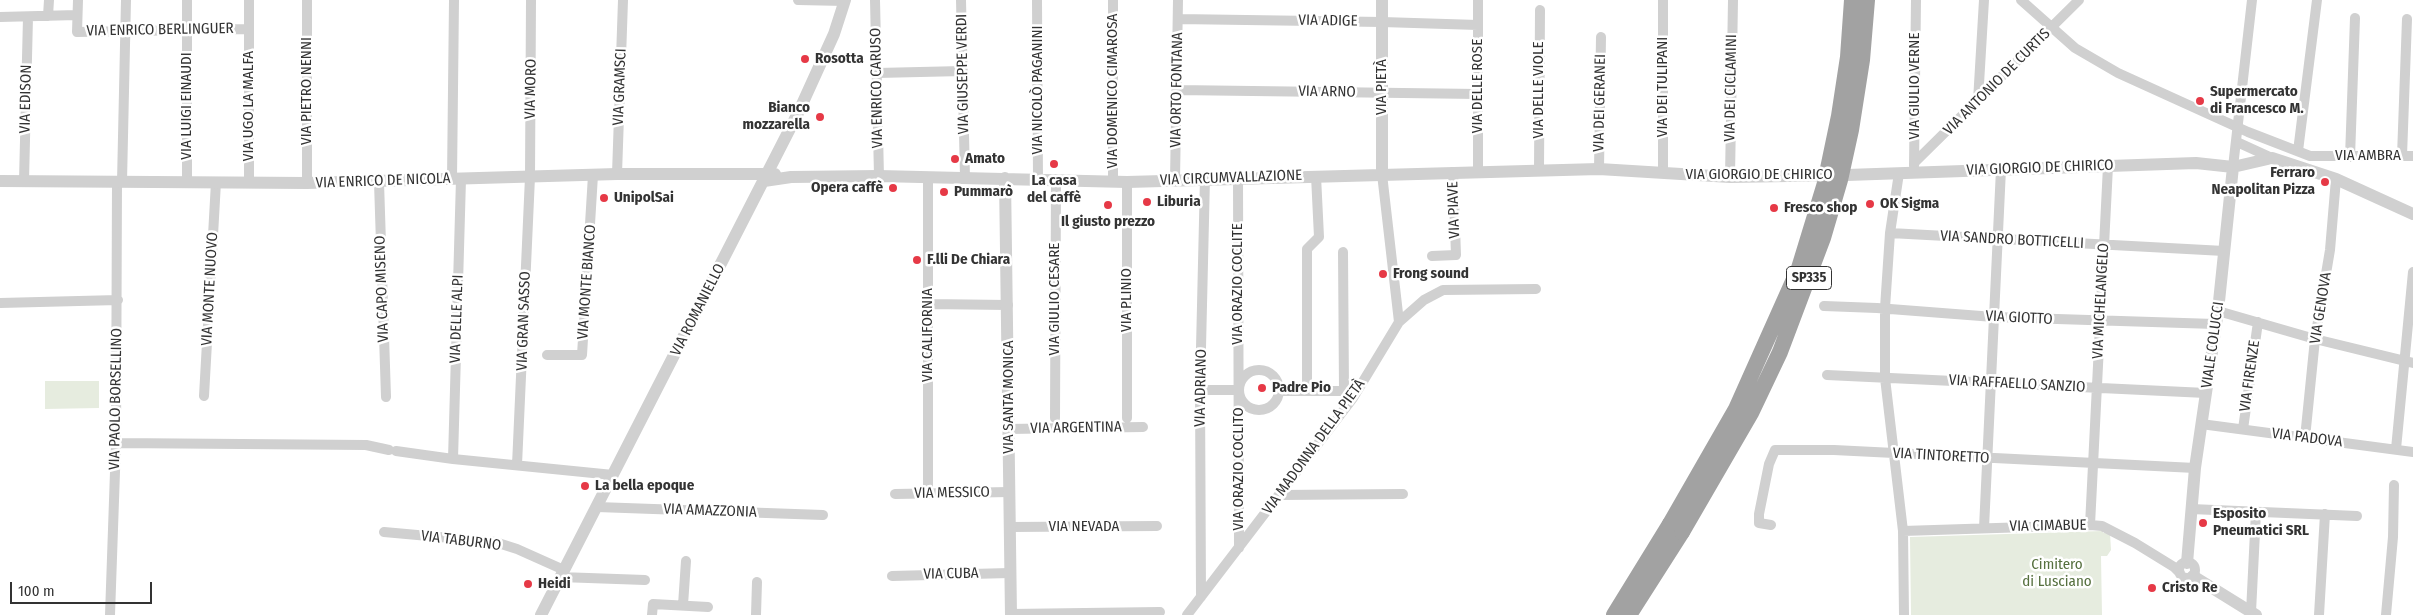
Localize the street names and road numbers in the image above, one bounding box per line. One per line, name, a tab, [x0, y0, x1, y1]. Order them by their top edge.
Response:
street label: VIA ADIGE	[1298, 11, 1358, 31]
street label: VIA GIUSEPPE VERDI	[953, 14, 973, 134]
street label: VIA DOMENICO CIMAROSA	[1104, 14, 1122, 168]
street label: VIA ENRICO BERLINGUER	[86, 20, 234, 40]
street label: VIA ANTONIO DE CURTIS	[1940, 25, 2054, 139]
street label: VIA NICOLÒ PAGANINI	[1029, 26, 1047, 154]
street label: VIA ENRICO CARUSO	[867, 28, 887, 148]
street label: VIA ORTO FONTANA	[1167, 32, 1187, 148]
street label: VIA GIULIO VERNE	[1906, 33, 1924, 139]
street label: VIA DEI CICLAMINI	[1721, 34, 1741, 142]
street label: VIA PIETRO NENNI	[298, 37, 316, 145]
street label: VIA DEI TULIPANI	[1654, 37, 1672, 137]
street label: VIA DELLE ROSE	[1469, 39, 1487, 133]
street label: VIA DELLE VIOLE	[1530, 41, 1548, 139]
street label: VIA GRAMSCI	[610, 48, 630, 126]
street label: VIA UGO LA MALFA	[240, 51, 258, 161]
street label: VIA LUIGI EINAUDI	[178, 52, 196, 160]
street label: VIA DEI GERANEI	[1590, 54, 1610, 152]
street label: VIA MORO	[521, 59, 541, 119]
street label: VIA PIETÀ	[1373, 59, 1391, 115]
street label: VIA EDISON	[16, 65, 36, 133]
street label: VIA ARNO	[1298, 82, 1356, 102]
street label: VIA AMBRA	[2335, 147, 2401, 165]
street label: VIA GIORGIO DE CHIRICO	[1966, 156, 2114, 180]
street label: VIA GIORGIO DE CHIRICO	[1685, 166, 1833, 184]
street label: VIA CIRCUMVALLAZIONE	[1159, 167, 1303, 189]
street label: VIA ENRICO DE NICOLA	[315, 170, 451, 192]
street label: VIA PIAVE	[1444, 181, 1464, 239]
street label: VIA ORAZIO COCLITE	[1229, 223, 1247, 345]
street label: VIA MONTE BIANCO	[574, 224, 600, 340]
street label: VIA SANDRO BOTTICELLI	[1940, 227, 2084, 253]
street label: VIA MONTE NUOVO	[198, 232, 222, 346]
street label: VIA CAPO MISENO	[371, 235, 393, 343]
street label: VIA GIULIO CESARE	[1046, 243, 1064, 355]
street label: VIA MICHELANGELO	[2089, 243, 2113, 359]
street label: VIA ROMANIELLO	[667, 261, 729, 359]
road number: SP335	[1786, 266, 1832, 290]
street label: VIA PLINIO	[1118, 268, 1136, 332]
street label: VIA GRAN SASSO	[513, 271, 535, 371]
street label: VIA GENOVA	[2306, 271, 2336, 345]
street label: VIA DELLE ALPI	[446, 274, 468, 364]
street label: VIA CALIFORNIA	[919, 288, 937, 382]
street label: VIALE COLUCCI	[2198, 300, 2228, 390]
street label: VIA GIOTTO	[1985, 307, 2053, 329]
street label: VIA PAOLO BORSELLINO	[106, 328, 126, 470]
street label: VIA FIRENZE	[2236, 339, 2264, 413]
street label: VIA SANTA MONICA	[1000, 340, 1018, 454]
street label: VIA ADRIANO	[1191, 349, 1211, 427]
street label: VIA RAFFAELLO SANZIO	[1948, 371, 2086, 397]
street label: VIA MADONNA DELLA PIETÀ	[1259, 376, 1369, 518]
street label: VIA ORAZIO COCLITO	[1230, 407, 1248, 531]
street label: VIA ARGENTINA	[1030, 418, 1122, 438]
street label: VIA PADOVA	[2271, 425, 2343, 451]
street label: VIA TINTORETTO	[1892, 444, 1990, 468]
street label: VIA MESSICO	[914, 483, 990, 503]
street label: VIA AMAZZONIA	[663, 500, 757, 522]
street label: VIA CIMABUE	[2009, 516, 2087, 536]
street label: VIA NEVADA	[1049, 518, 1119, 536]
street label: VIA TABURNO	[420, 527, 502, 555]
street label: VIA CUBA	[923, 565, 979, 583]

